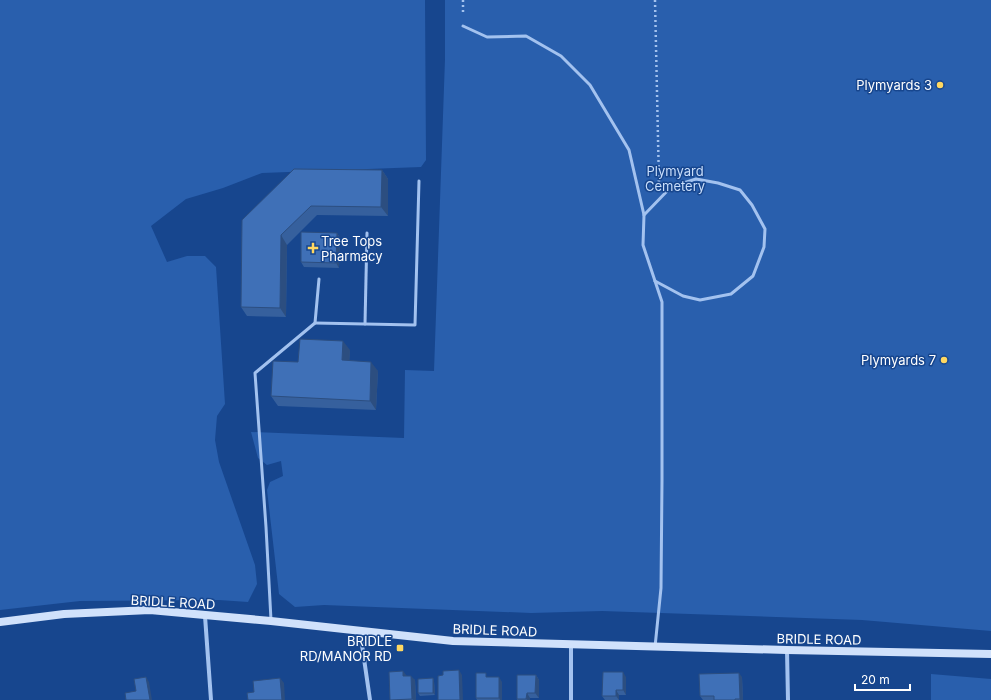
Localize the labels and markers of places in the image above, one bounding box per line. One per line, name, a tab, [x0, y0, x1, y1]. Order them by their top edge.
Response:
place label: Plymyards 3	[856, 77, 932, 93]
marker: Plymyards 3	[935, 80, 945, 90]
place label: Tree Tops Pharmacy	[321, 233, 383, 264]
marker: Tree Tops Pharmacy	[308, 243, 318, 253]
place label: Plymyards 7	[861, 352, 936, 368]
marker: Plymyards 7	[939, 355, 949, 365]
place label: BRIDLE RD/MANOR RD	[300, 633, 392, 664]
marker: BRIDLE RD/MANOR RD	[395, 643, 405, 653]

